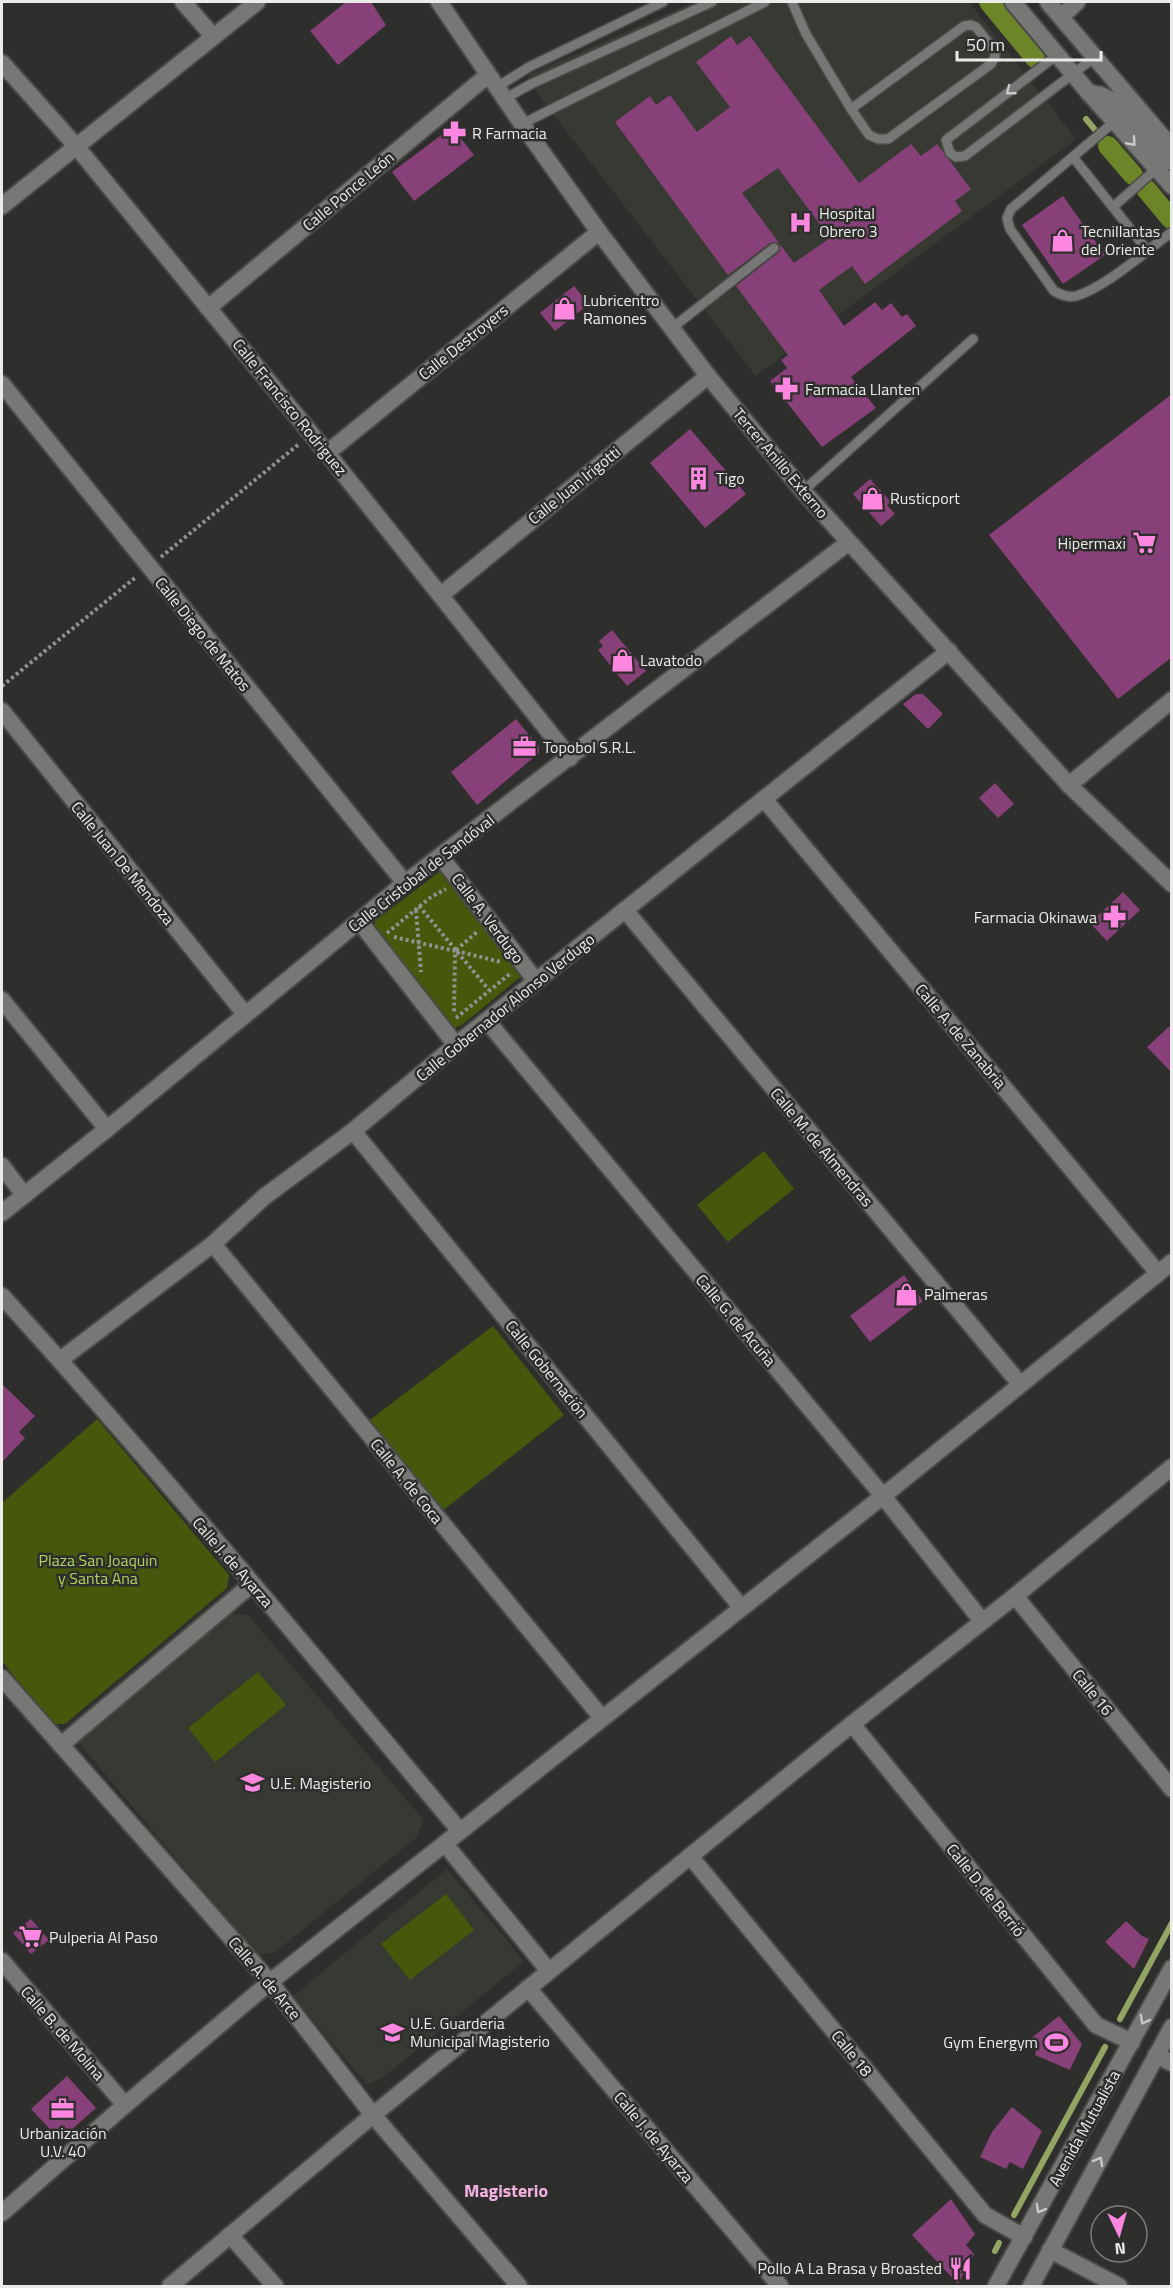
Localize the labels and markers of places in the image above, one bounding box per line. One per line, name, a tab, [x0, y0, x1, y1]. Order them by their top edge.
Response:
pharmacy icon: R Farmacia	[441, 120, 467, 146]
place label: R Farmacia	[472, 121, 547, 145]
place label: Hospital Obrero 3	[819, 201, 878, 243]
hospital icon: Hospital Obrero 3	[788, 209, 814, 235]
place label: Tecnillantas del Oriente	[1081, 219, 1160, 261]
shop icon: Tecnillantas del Oriente	[1050, 227, 1076, 253]
place label: Lubricentro Ramones	[583, 288, 659, 330]
shop icon: Lubricentro Ramones	[552, 296, 578, 322]
pharmacy icon: Farmacia Llanten	[774, 376, 800, 402]
place label: Farmacia Llanten	[805, 377, 920, 401]
building icon: Tigo	[685, 465, 711, 491]
place label: Tigo	[716, 466, 745, 490]
shop icon: Rusticport	[859, 485, 885, 511]
place label: Rusticport	[890, 486, 960, 510]
supermarket icon: Hipermaxi	[1131, 530, 1157, 556]
place label: Hipermaxi	[1058, 531, 1126, 555]
shop icon: Lavatodo	[609, 647, 635, 673]
place label: Lavatodo	[640, 648, 702, 672]
office icon: Topobol S.R.L.	[512, 734, 538, 760]
place label: Topobol S.R.L.	[543, 735, 636, 759]
pharmacy icon: Farmacia Okinawa	[1102, 904, 1128, 930]
place label: Farmacia Okinawa	[974, 905, 1097, 929]
shop icon: Palmeras	[893, 1281, 919, 1307]
place label: Palmeras	[924, 1282, 988, 1306]
school or university icon: U.E. Magisterio	[239, 1770, 265, 1796]
place label: U.E. Magisterio	[270, 1771, 371, 1795]
supermarket icon: Pulperia Al Paso	[18, 1924, 44, 1950]
place label: Pulperia Al Paso	[49, 1925, 158, 1949]
place label: U.E. Guarderia Municipal Magisterio	[410, 2011, 550, 2053]
school or university icon: U.E. Guarderia Municipal Magisterio	[379, 2019, 405, 2045]
sports icon: Gym Energym	[1043, 2029, 1069, 2055]
place label: Gym Energym	[943, 2030, 1038, 2054]
office icon: Urbanización U.V. 40	[50, 2095, 76, 2121]
place label: Urbanización U.V. 40	[19, 2121, 107, 2163]
restaurant icon: Pollo A La Brasa y Broasted	[947, 2255, 973, 2281]
place label: Pollo A La Brasa y Broasted	[758, 2256, 942, 2280]

